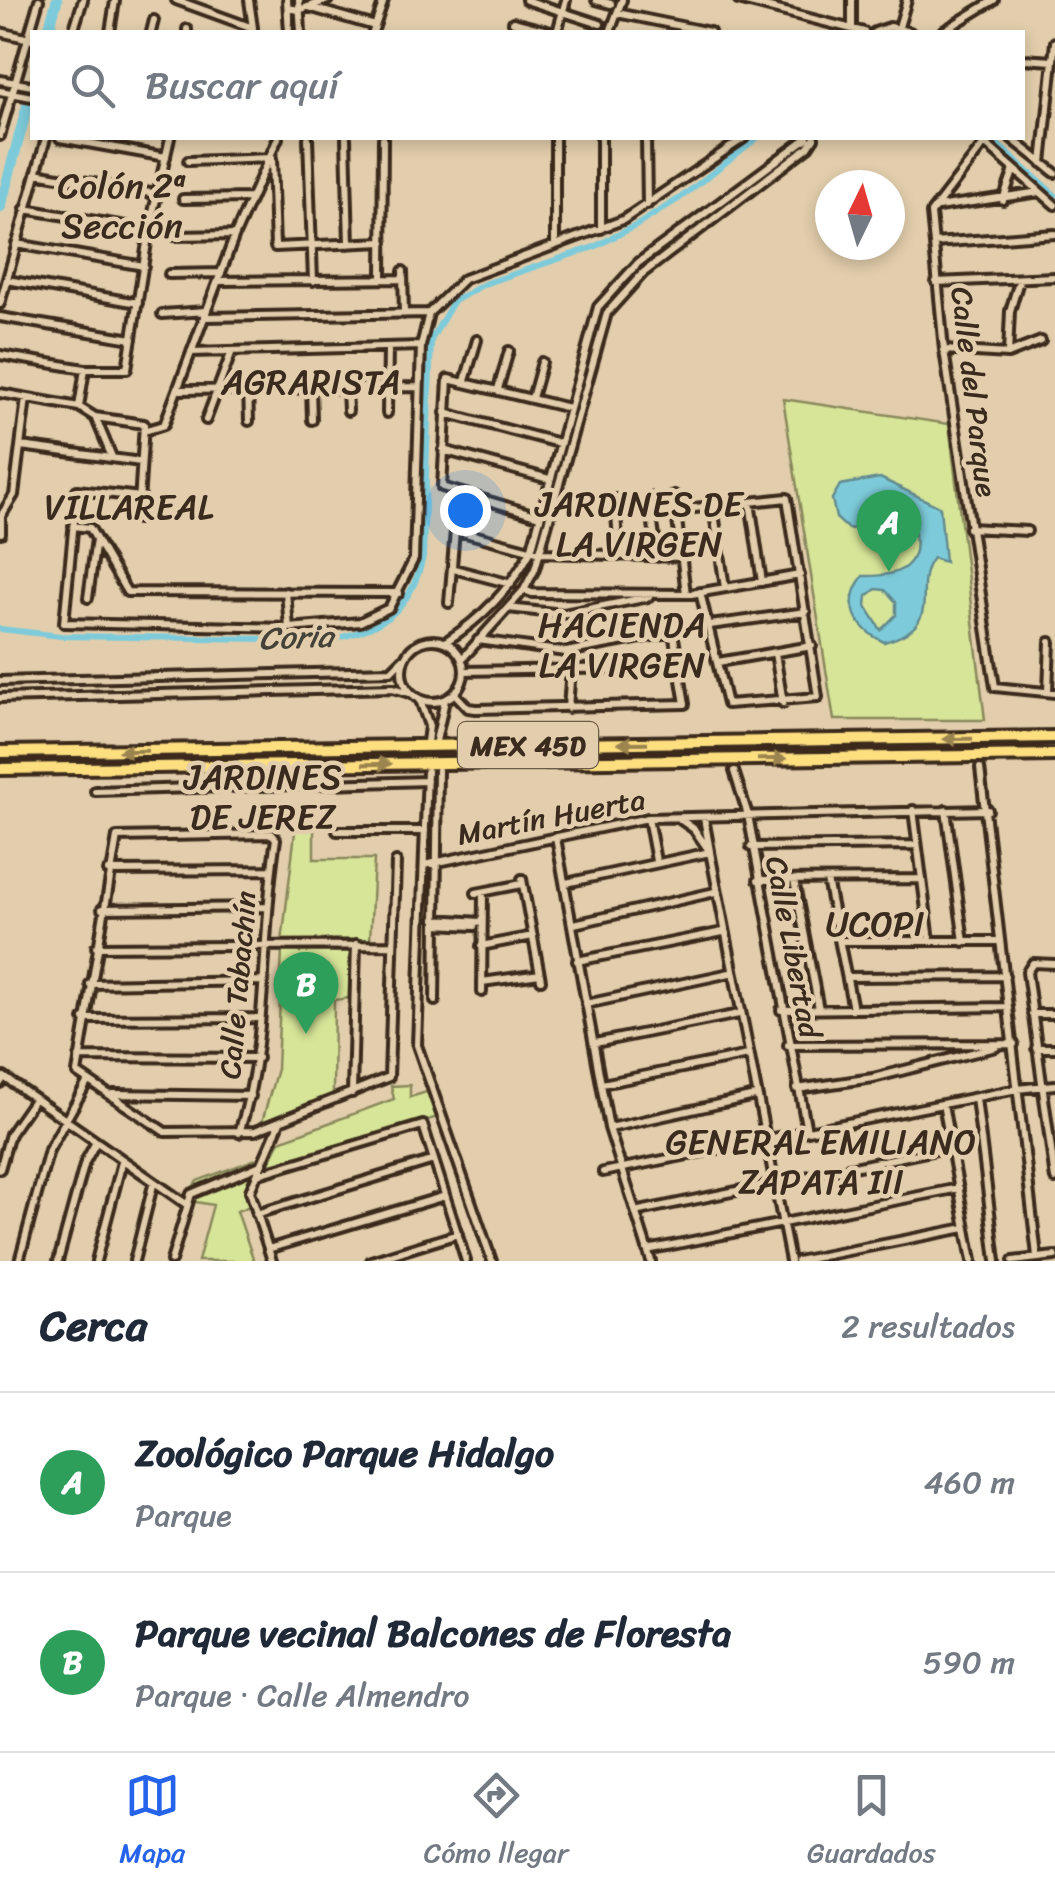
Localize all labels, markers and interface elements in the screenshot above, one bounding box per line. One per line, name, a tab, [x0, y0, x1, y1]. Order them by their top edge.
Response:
search box	[30, 30, 1025, 140]
text: Buscar aquí	[145, 52, 339, 119]
icon: search	[65, 58, 120, 113]
district label: Colón 2ª Sección	[57, 155, 187, 257]
north arrow	[815, 170, 905, 260]
street label: Calle del Parque	[934, 284, 1014, 500]
district label: AGRARISTA	[220, 351, 401, 413]
district label: JARDINES DE LA VIRGEN	[534, 473, 745, 575]
district label: VILLAREAL	[44, 476, 214, 538]
your location	[440, 485, 491, 536]
pin: A	[856, 490, 922, 572]
district label: HACIENDA LA VIRGEN	[538, 594, 706, 696]
water label: Coria	[258, 608, 337, 667]
road number: MEX 45D	[458, 722, 598, 768]
one-way arrow	[941, 731, 973, 747]
one-way arrow	[616, 736, 648, 752]
one-way arrow	[116, 743, 148, 759]
district label: JARDINES DE JEREZ	[183, 746, 342, 848]
one-way arrow	[757, 750, 789, 766]
one-way arrow	[362, 756, 394, 772]
street label: Martín Huerta	[452, 772, 650, 862]
street label: Calle Libertad	[749, 852, 837, 1045]
street label: Calle Tabachín	[203, 889, 273, 1081]
district label: UCOPI	[825, 893, 925, 955]
pin: B	[274, 952, 338, 1034]
district label: GENERAL EMILIANO ZAPATA III	[665, 1111, 977, 1213]
text: Cerca	[40, 1289, 147, 1363]
text: 2 resultados	[841, 1298, 1015, 1355]
text: Zoológico Parque Hidalgo	[135, 1420, 554, 1487]
text: A	[62, 1454, 83, 1511]
text: 460 m	[924, 1454, 1015, 1511]
text: Parque	[135, 1487, 232, 1544]
text: Parque vecinal Balcones de Floresta	[135, 1600, 731, 1667]
text: B	[62, 1634, 83, 1691]
text: 590 m	[923, 1634, 1015, 1691]
text: Parque · Calle Almendro	[135, 1667, 470, 1724]
tab: Mapa	[119, 1768, 185, 1877]
tab: Cómo llegar	[424, 1768, 568, 1877]
tab: Guardados	[807, 1768, 936, 1877]

